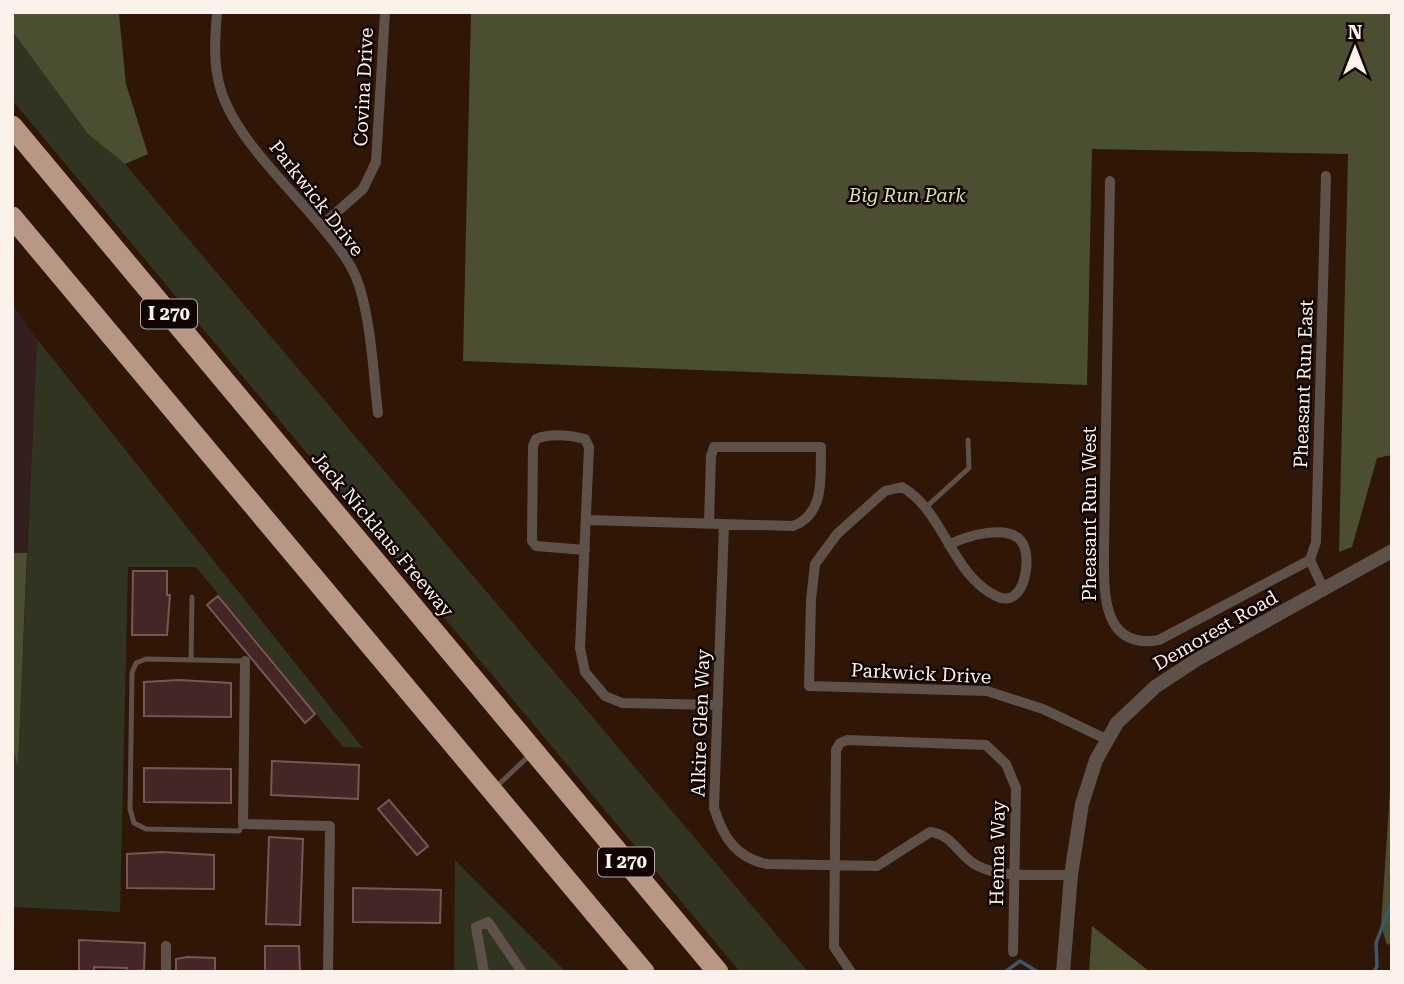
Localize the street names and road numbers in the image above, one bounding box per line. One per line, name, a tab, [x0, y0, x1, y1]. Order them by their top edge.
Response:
street label: Covina Drive	[349, 27, 378, 147]
street label: Parkwick Drive	[264, 136, 369, 261]
street label: Pheasant Run East	[1289, 299, 1318, 469]
road number: I 270	[141, 300, 197, 328]
street label: Pheasant Run West	[1078, 426, 1101, 602]
street label: Jack Nicklaus Freeway	[307, 447, 459, 622]
street label: Demorest Road	[1149, 586, 1282, 675]
street label: Alkire Glen Way	[686, 648, 715, 797]
street label: Parkwick Drive	[850, 658, 992, 689]
street label: Henna Way	[985, 799, 1010, 906]
road number: I 270	[598, 848, 654, 876]

